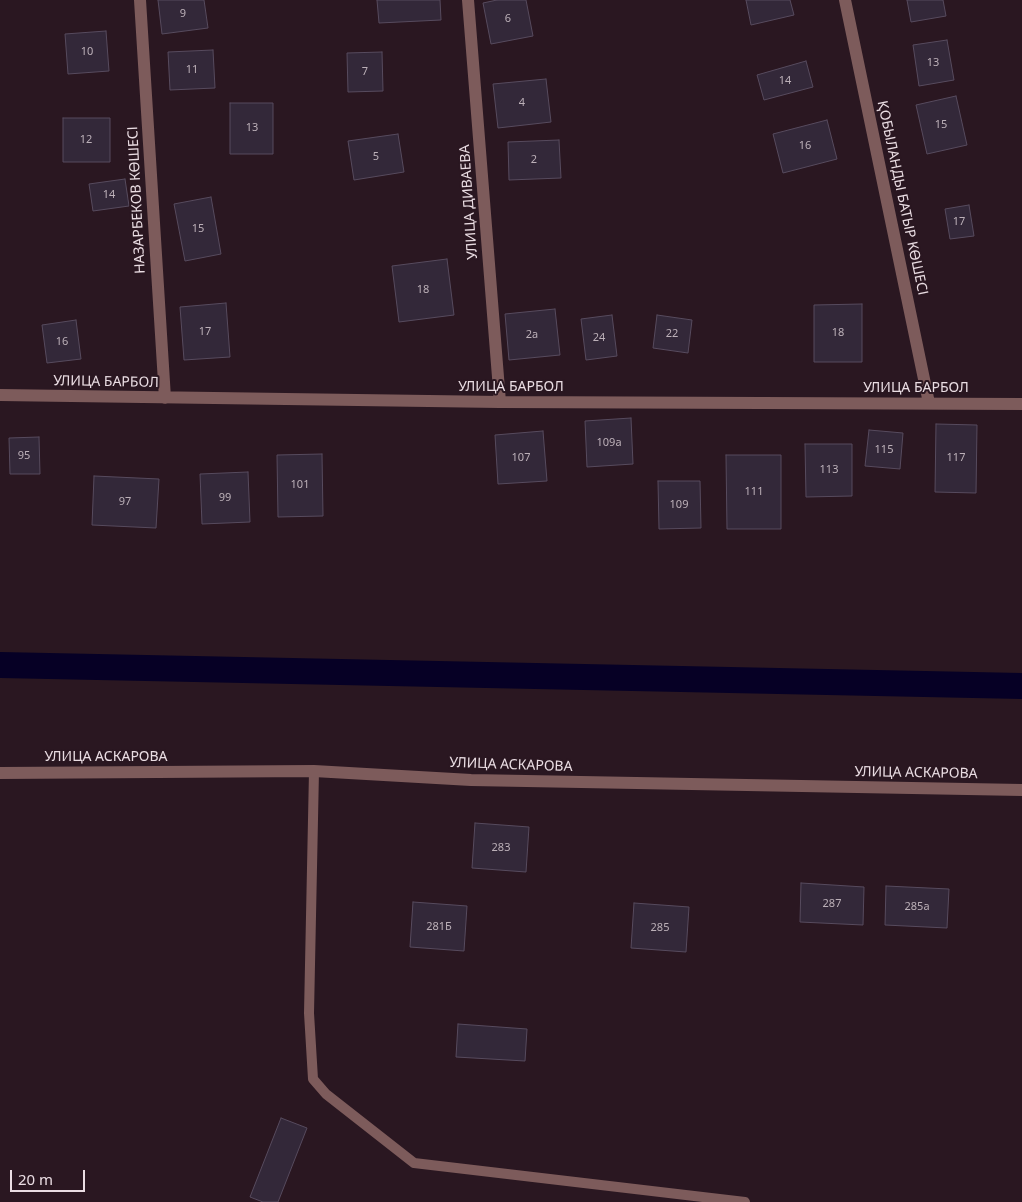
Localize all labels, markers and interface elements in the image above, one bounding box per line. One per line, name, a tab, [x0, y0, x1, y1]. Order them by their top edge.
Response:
house number: 9	[180, 7, 186, 21]
house number: 6	[505, 12, 511, 26]
house number: 10	[81, 45, 93, 59]
house number: 13	[927, 56, 939, 70]
house number: 11	[186, 63, 198, 77]
house number: 7	[362, 65, 368, 79]
house number: 14	[779, 74, 791, 88]
house number: 4	[519, 96, 525, 110]
street label: ҚОБЫЛАНДЫ БАТЫР КӨШЕСІ	[873, 99, 931, 297]
house number: 15	[935, 118, 947, 132]
house number: 13	[246, 121, 258, 135]
street label: НАЗАРБЕКОВ КӨШЕСІ	[125, 126, 149, 274]
house number: 12	[80, 133, 92, 147]
house number: 16	[799, 139, 811, 153]
street label: УЛИЦА ДИВАЕВА	[457, 144, 481, 260]
house number: 5	[373, 150, 379, 164]
house number: 2	[531, 153, 537, 167]
house number: 14	[103, 188, 115, 202]
house number: 17	[953, 215, 965, 229]
house number: 15	[192, 222, 204, 236]
house number: 18	[417, 283, 429, 297]
house number: 17	[199, 325, 211, 339]
house number: 18	[832, 326, 844, 340]
house number: 22	[666, 327, 678, 341]
house number: 2а	[526, 328, 538, 342]
house number: 24	[593, 331, 605, 345]
house number: 16	[56, 335, 68, 349]
street label: УЛИЦА БАРБОЛ	[53, 373, 159, 391]
street label: УЛИЦА БАРБОЛ	[458, 379, 564, 395]
street label: УЛИЦА БАРБОЛ	[863, 380, 969, 396]
house number: 109а	[597, 436, 621, 450]
house number: 115	[875, 443, 893, 457]
house number: 95	[18, 449, 30, 463]
house number: 107	[512, 451, 530, 465]
house number: 117	[947, 451, 965, 465]
house number: 113	[820, 463, 838, 477]
house number: 101	[291, 478, 309, 492]
house number: 111	[745, 485, 763, 499]
house number: 99	[219, 491, 231, 505]
house number: 97	[119, 495, 131, 509]
house number: 109	[670, 498, 688, 512]
street label: УЛИЦА АСКАРОВА	[44, 749, 168, 765]
street label: УЛИЦА АСКАРОВА	[449, 754, 573, 776]
street label: УЛИЦА АСКАРОВА	[854, 764, 978, 782]
house number: 283	[492, 841, 510, 855]
house number: 287	[823, 897, 841, 911]
house number: 285а	[905, 900, 929, 914]
house number: 281Б	[426, 920, 452, 934]
house number: 285	[651, 921, 669, 935]
scale bar	[12, 1160, 88, 1192]
text: 20 m	[18, 1169, 53, 1189]

